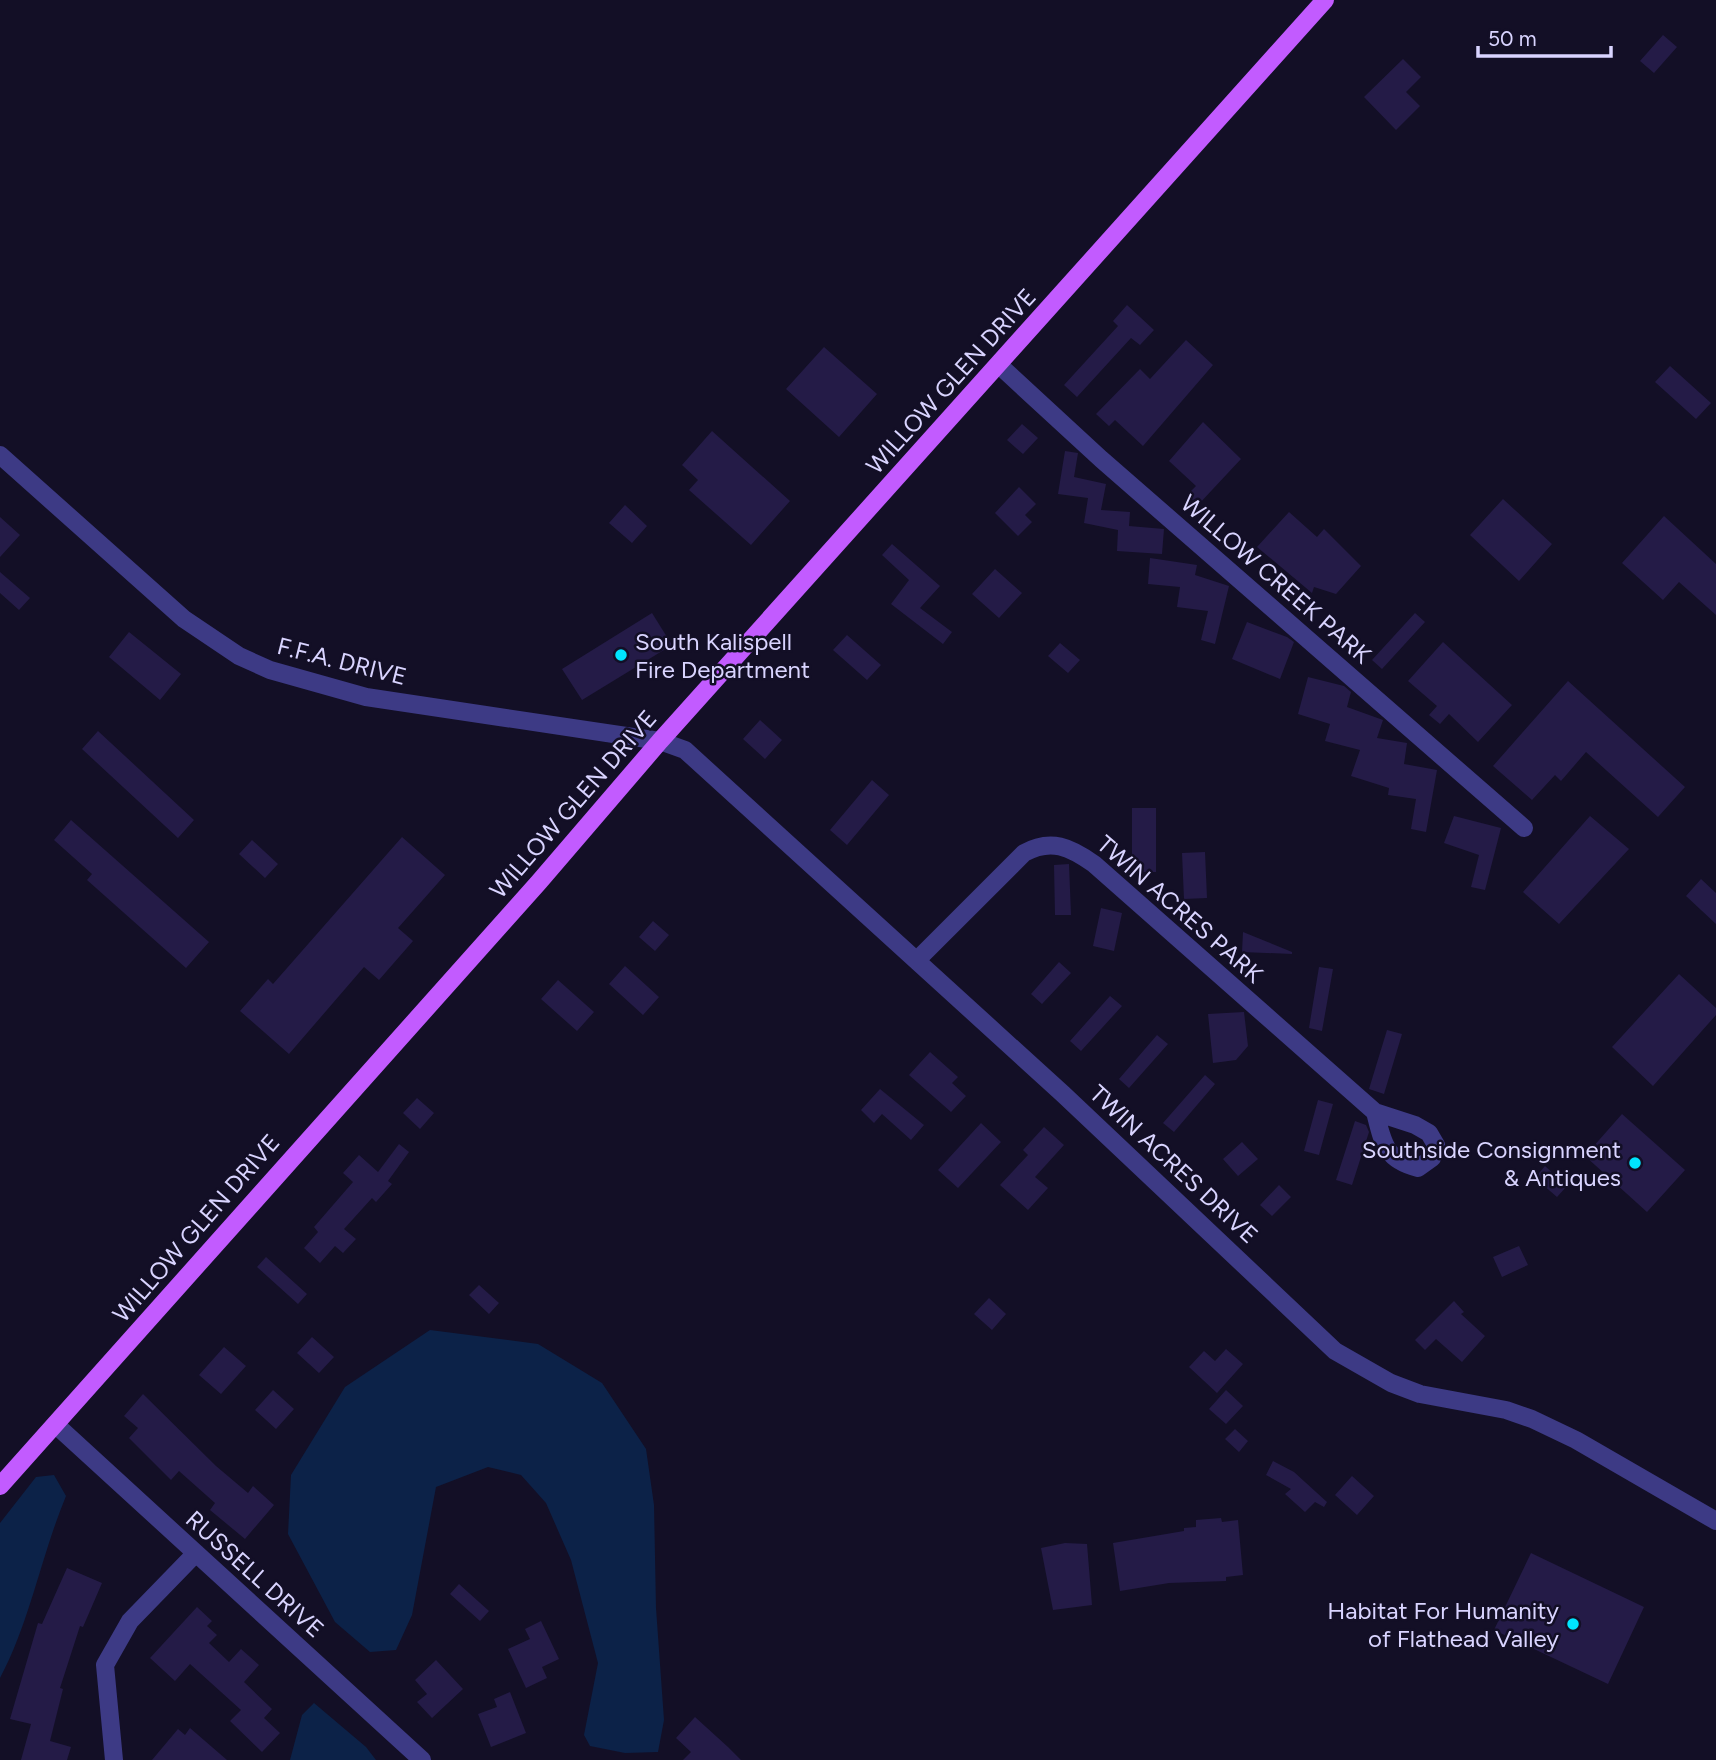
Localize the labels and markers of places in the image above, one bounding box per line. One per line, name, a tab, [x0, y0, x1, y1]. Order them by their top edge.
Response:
place label: South Kalispell Fire Department	[635, 627, 810, 684]
marker: South Kalispell Fire Department	[613, 647, 629, 663]
place label: Southside Consignment & Antiques	[1362, 1135, 1621, 1192]
marker: Southside Consignment & Antiques	[1627, 1155, 1643, 1171]
place label: Habitat For Humanity of Flathead Valley	[1327, 1596, 1559, 1653]
marker: Habitat For Humanity of Flathead Valley	[1565, 1616, 1581, 1632]

